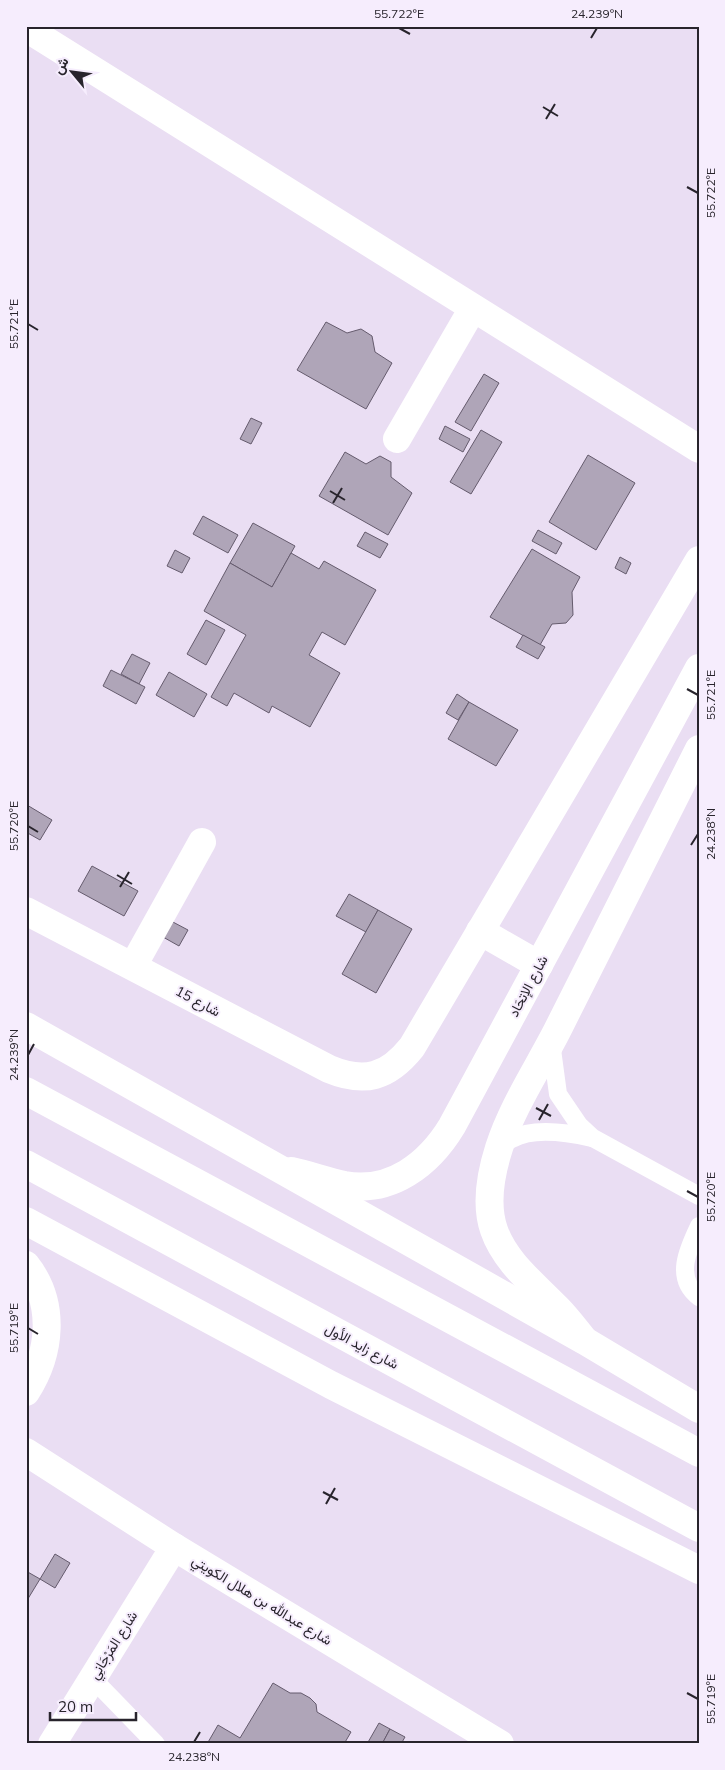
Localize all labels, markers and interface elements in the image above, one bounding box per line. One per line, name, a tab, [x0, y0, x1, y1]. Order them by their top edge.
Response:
text: 55.722°E	[374, 6, 424, 21]
text: 24.239°N	[571, 6, 623, 21]
north arrow	[48, 48, 98, 98]
text: ش	[49, 54, 73, 77]
text: 55.722°E	[703, 168, 718, 218]
text: 55.721°E	[6, 299, 21, 349]
text: 55.721°E	[703, 670, 718, 720]
text: 55.720°E	[6, 801, 21, 851]
text: 24.238°N	[703, 808, 718, 860]
street label: شارع الإتحَاد	[504, 952, 553, 1021]
street label: شارع 15	[171, 982, 224, 1022]
text: 24.239°N	[6, 1029, 21, 1081]
text: 55.720°E	[703, 1172, 718, 1222]
text: 55.719°E	[6, 1303, 21, 1353]
street label: شارع زايد الأول	[321, 1319, 402, 1375]
street label: شارع عبدالله بن هلال الكويتي	[187, 1551, 335, 1652]
street label: شارع المَرْجَانِي	[85, 1607, 144, 1684]
text: 55.719°E	[703, 1674, 718, 1724]
scale bar	[50, 1690, 136, 1722]
text: 20 m	[58, 1697, 93, 1716]
text: 24.238°N	[168, 1749, 220, 1764]

